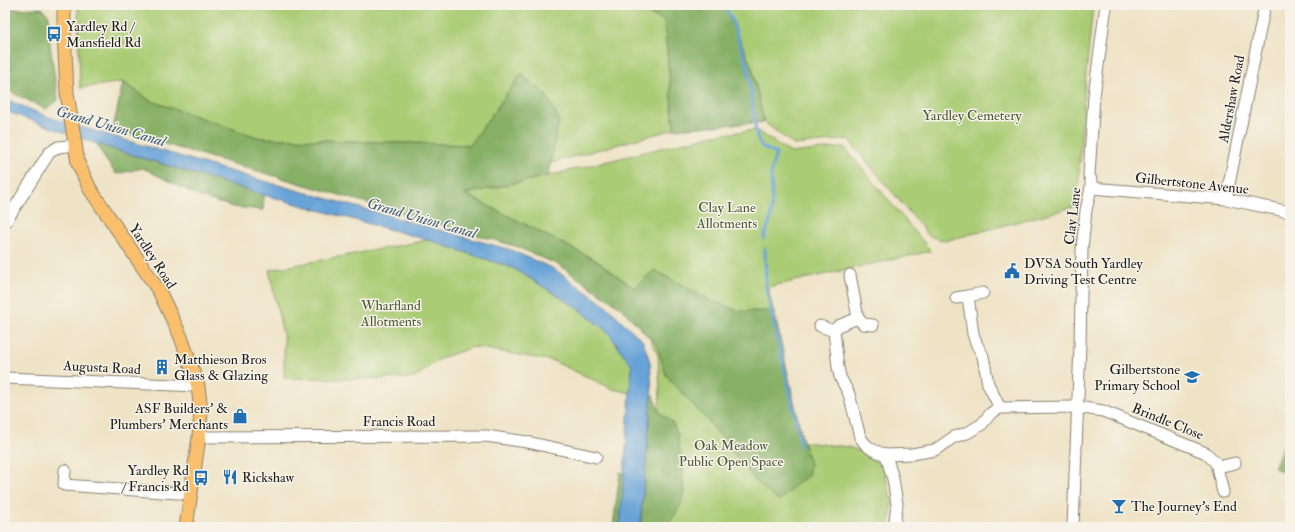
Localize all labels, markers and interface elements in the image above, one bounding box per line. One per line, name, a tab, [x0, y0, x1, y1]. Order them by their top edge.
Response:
place label: Yardley Rd / Mansfield Rd	[66, 18, 141, 51]
bus stop icon: Yardley Rd / Mansfield Rd	[45, 25, 63, 43]
street label: Aldershaw Road	[1214, 54, 1248, 145]
water label: Grand Union Canal	[54, 102, 169, 152]
park label: Yardley Cemetery	[922, 107, 1022, 125]
street label: Gilbertstone Avenue	[1134, 169, 1250, 198]
street label: Clay Lane	[1061, 186, 1085, 246]
water label: Grand Union Canal	[365, 194, 480, 244]
park label: Clay Lane Allotments	[696, 199, 757, 232]
street label: Yardley Road	[124, 221, 180, 293]
place label: DVSA South Yardley Driving Test Centre	[1024, 255, 1144, 288]
public building icon: DVSA South Yardley Driving Test Centre	[1003, 262, 1021, 280]
park label: Wharfland Allotments	[360, 297, 421, 330]
place label: Matthieson Bros Glass & Glazing	[174, 351, 269, 384]
street label: Augusta Road	[62, 357, 141, 378]
building icon: Matthieson Bros Glass & Glazing	[153, 358, 171, 376]
place label: Gilbertstone Primary School	[1094, 361, 1180, 395]
school or university icon: Gilbertstone Primary School	[1183, 368, 1201, 386]
street label: Brindle Close	[1130, 399, 1206, 444]
place label: ASF Builders' & Plumbers' Merchants	[109, 400, 228, 433]
shop icon: ASF Builders' & Plumbers' Merchants	[231, 407, 249, 425]
street label: Francis Road	[363, 413, 436, 430]
park label: Oak Meadow Public Open Space	[679, 437, 783, 471]
place label: Yardley Rd / Francis Rd	[121, 462, 189, 495]
restaurant icon: Rickshaw	[221, 468, 239, 486]
bus stop icon: Yardley Rd / Francis Rd	[192, 469, 210, 487]
place label: Rickshaw	[242, 469, 295, 486]
bar icon: The Journey's End	[1110, 497, 1128, 515]
place label: The Journey's End	[1131, 498, 1237, 516]

